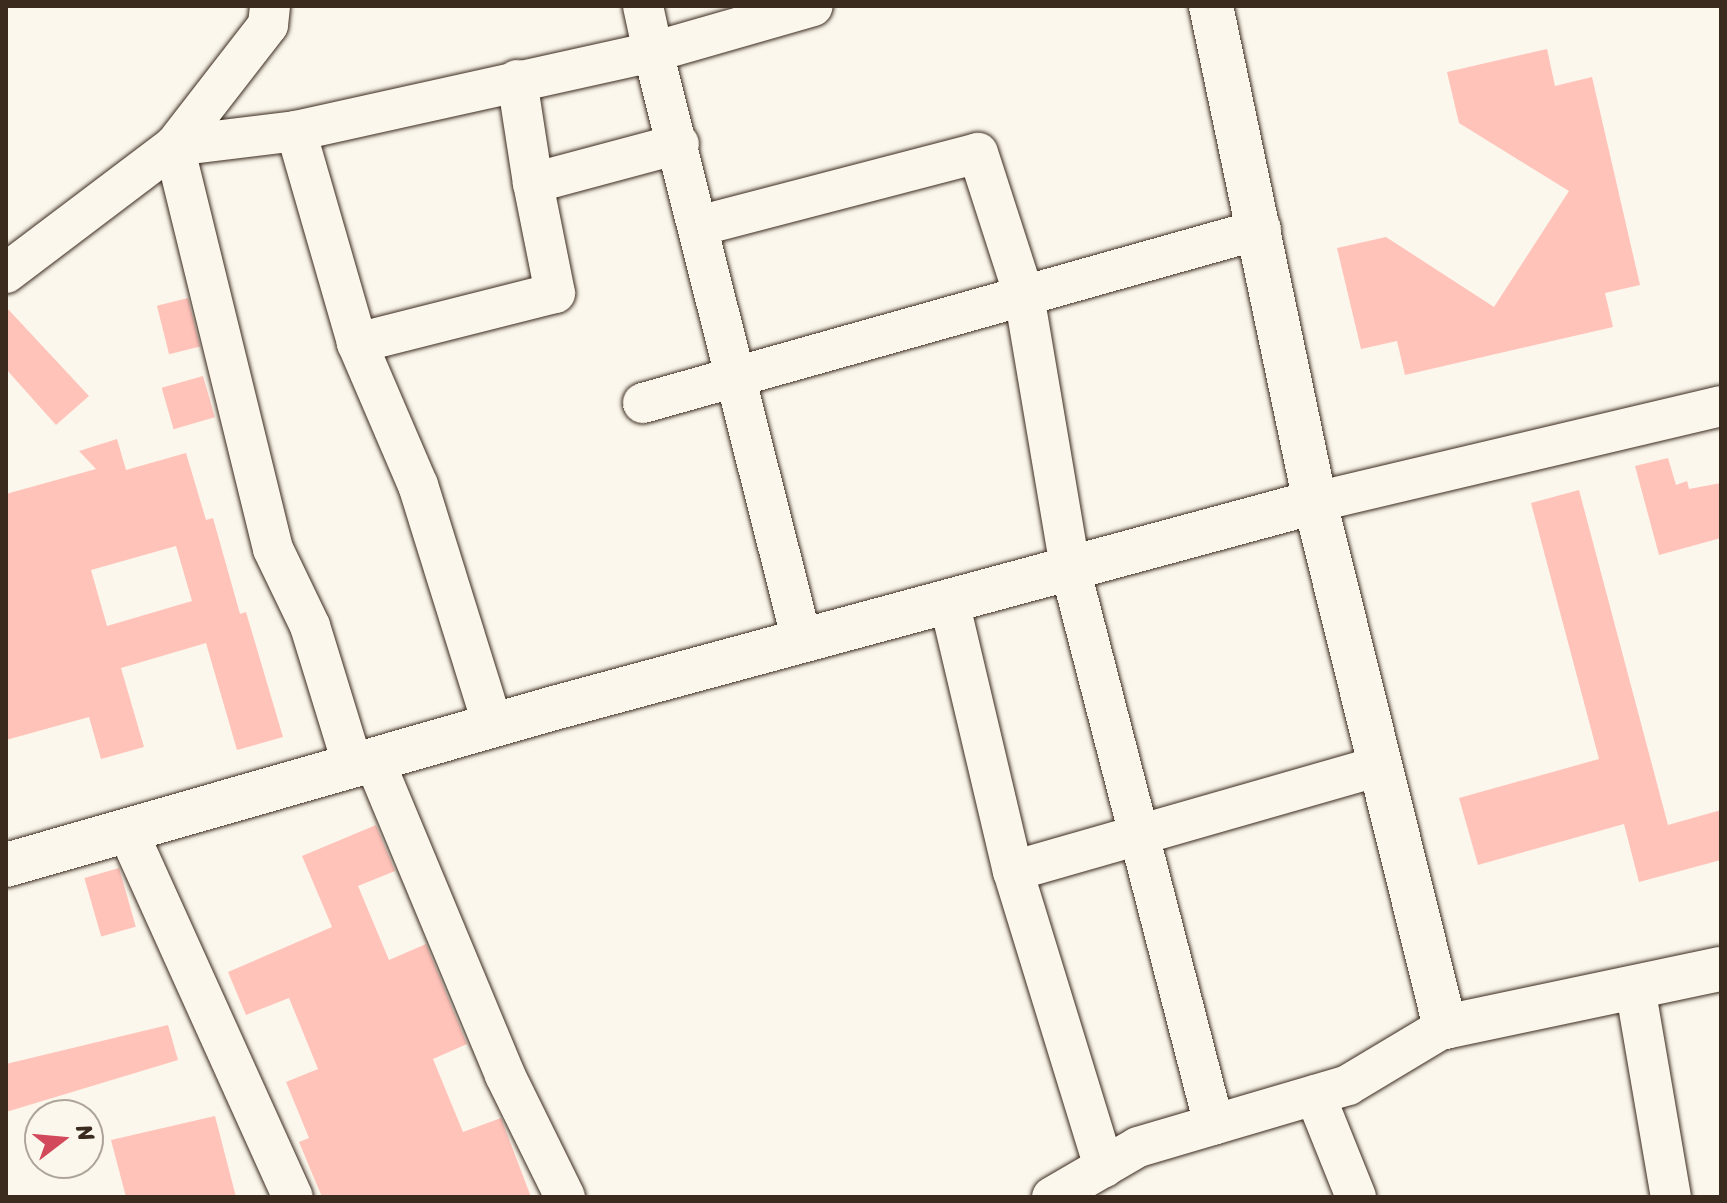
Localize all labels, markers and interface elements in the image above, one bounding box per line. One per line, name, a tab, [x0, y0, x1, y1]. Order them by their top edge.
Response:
north arrow	[24, 1099, 104, 1179]
text: N	[65, 1120, 106, 1146]

